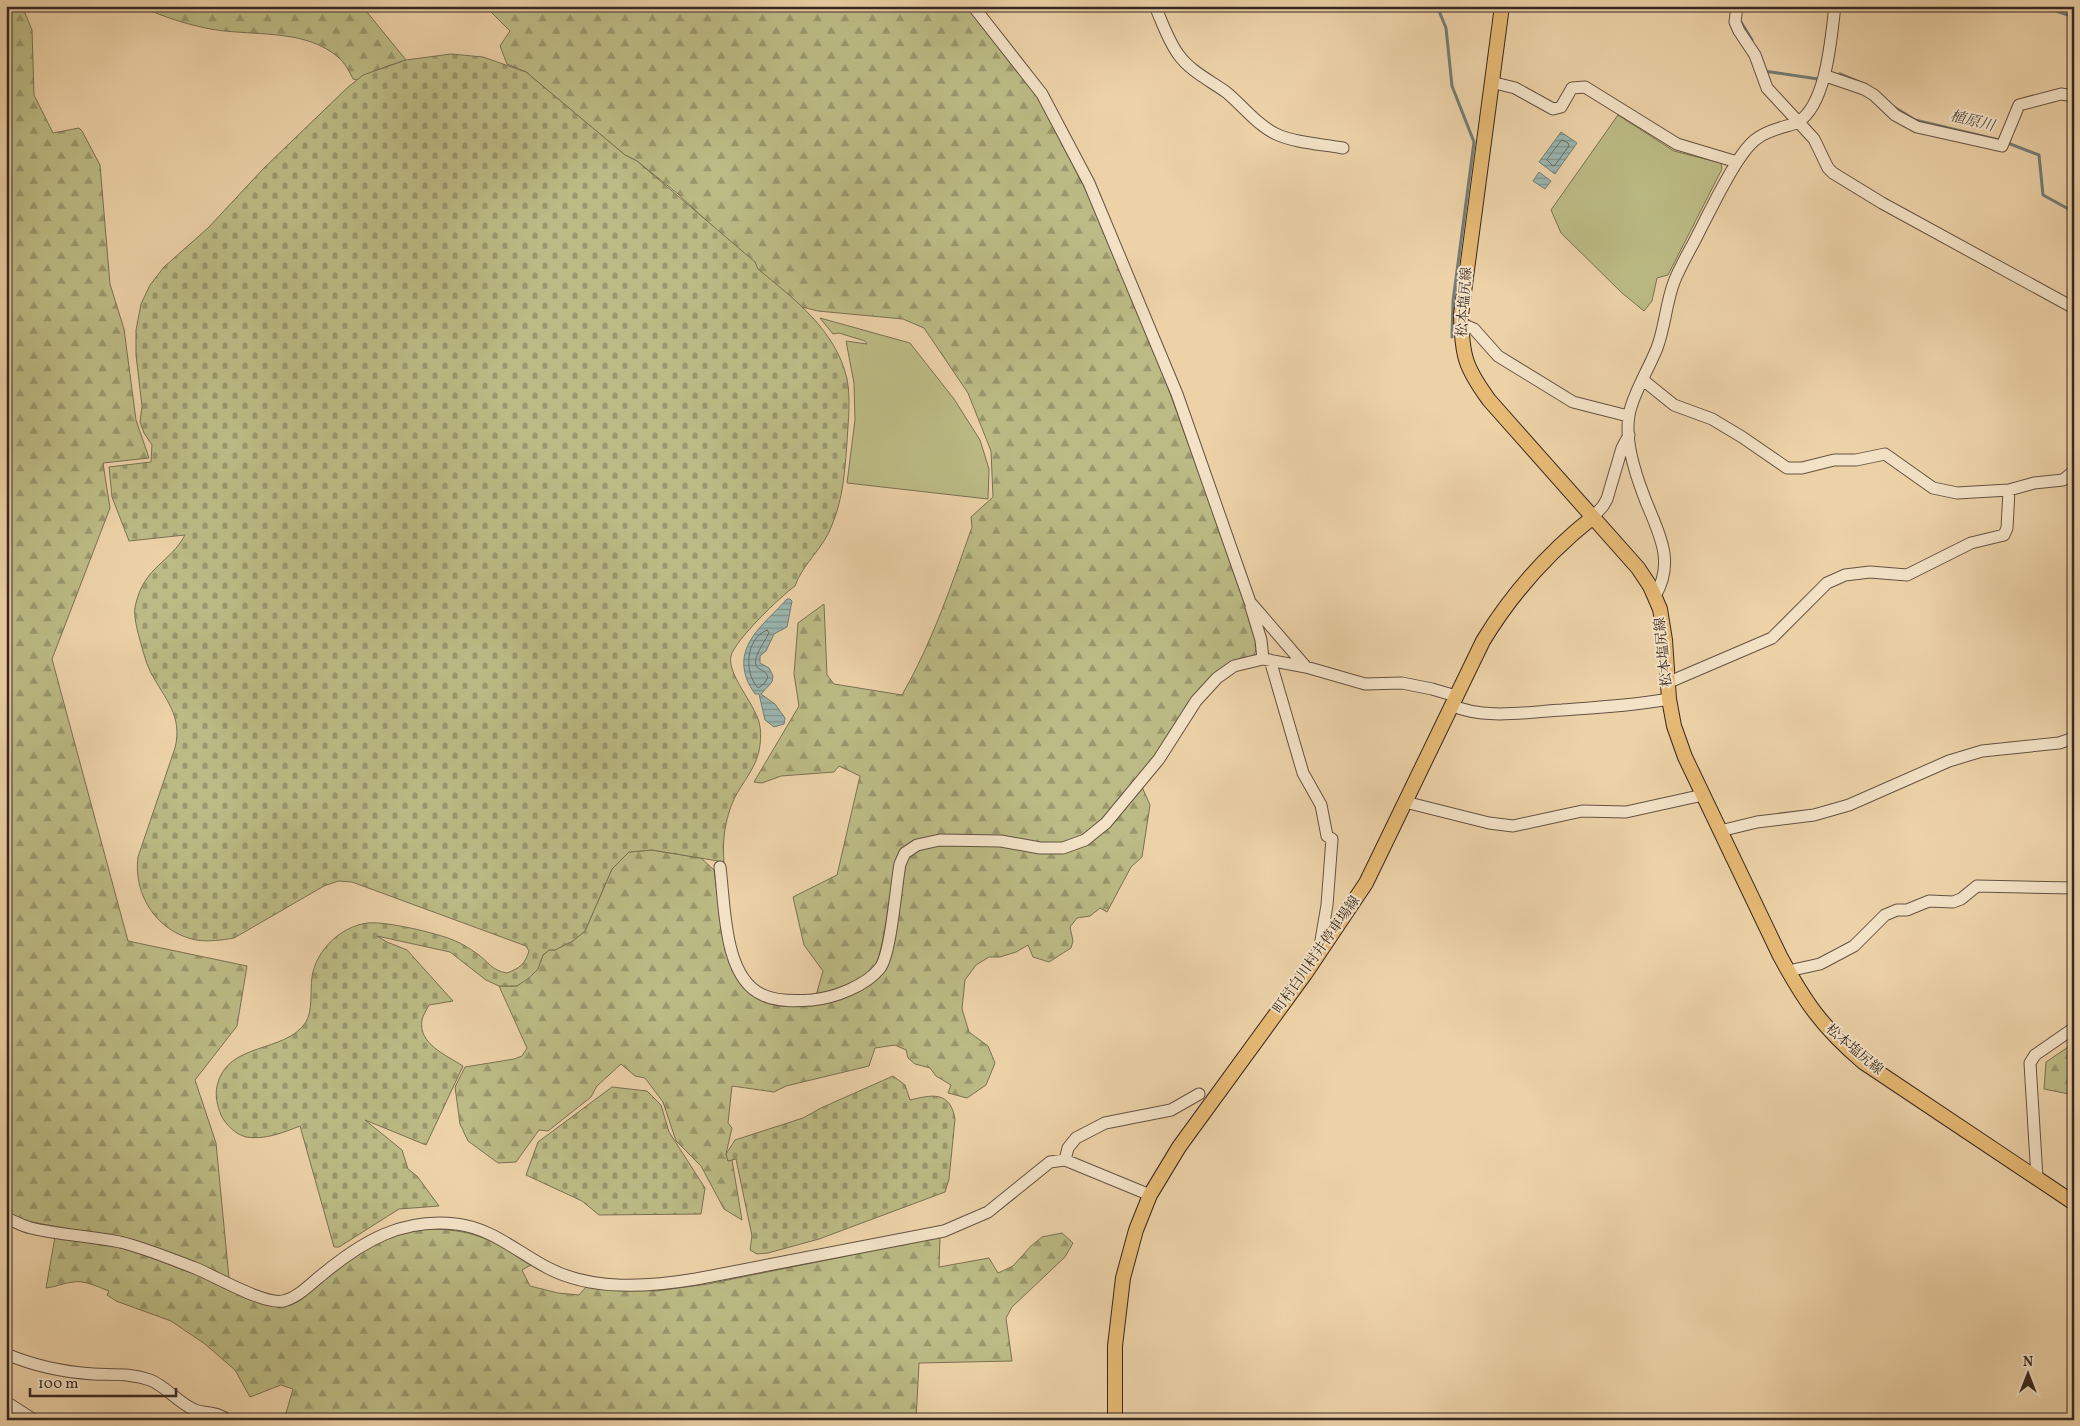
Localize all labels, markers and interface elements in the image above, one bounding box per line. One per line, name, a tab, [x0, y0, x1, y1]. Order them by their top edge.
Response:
water label: 植原川	[1948, 106, 1998, 138]
street label: 松本塩尻線	[1453, 266, 1477, 338]
street label: 松本塩尻線	[1651, 616, 1677, 688]
street label: 町村白川村井停車場線	[1269, 892, 1365, 1018]
street label: 松本塩尻線	[1821, 1020, 1887, 1080]
north arrow	[2002, 1348, 2052, 1398]
text: N	[2023, 1353, 2033, 1372]
scale bar	[30, 1366, 176, 1398]
text: 100 m	[38, 1374, 78, 1395]

